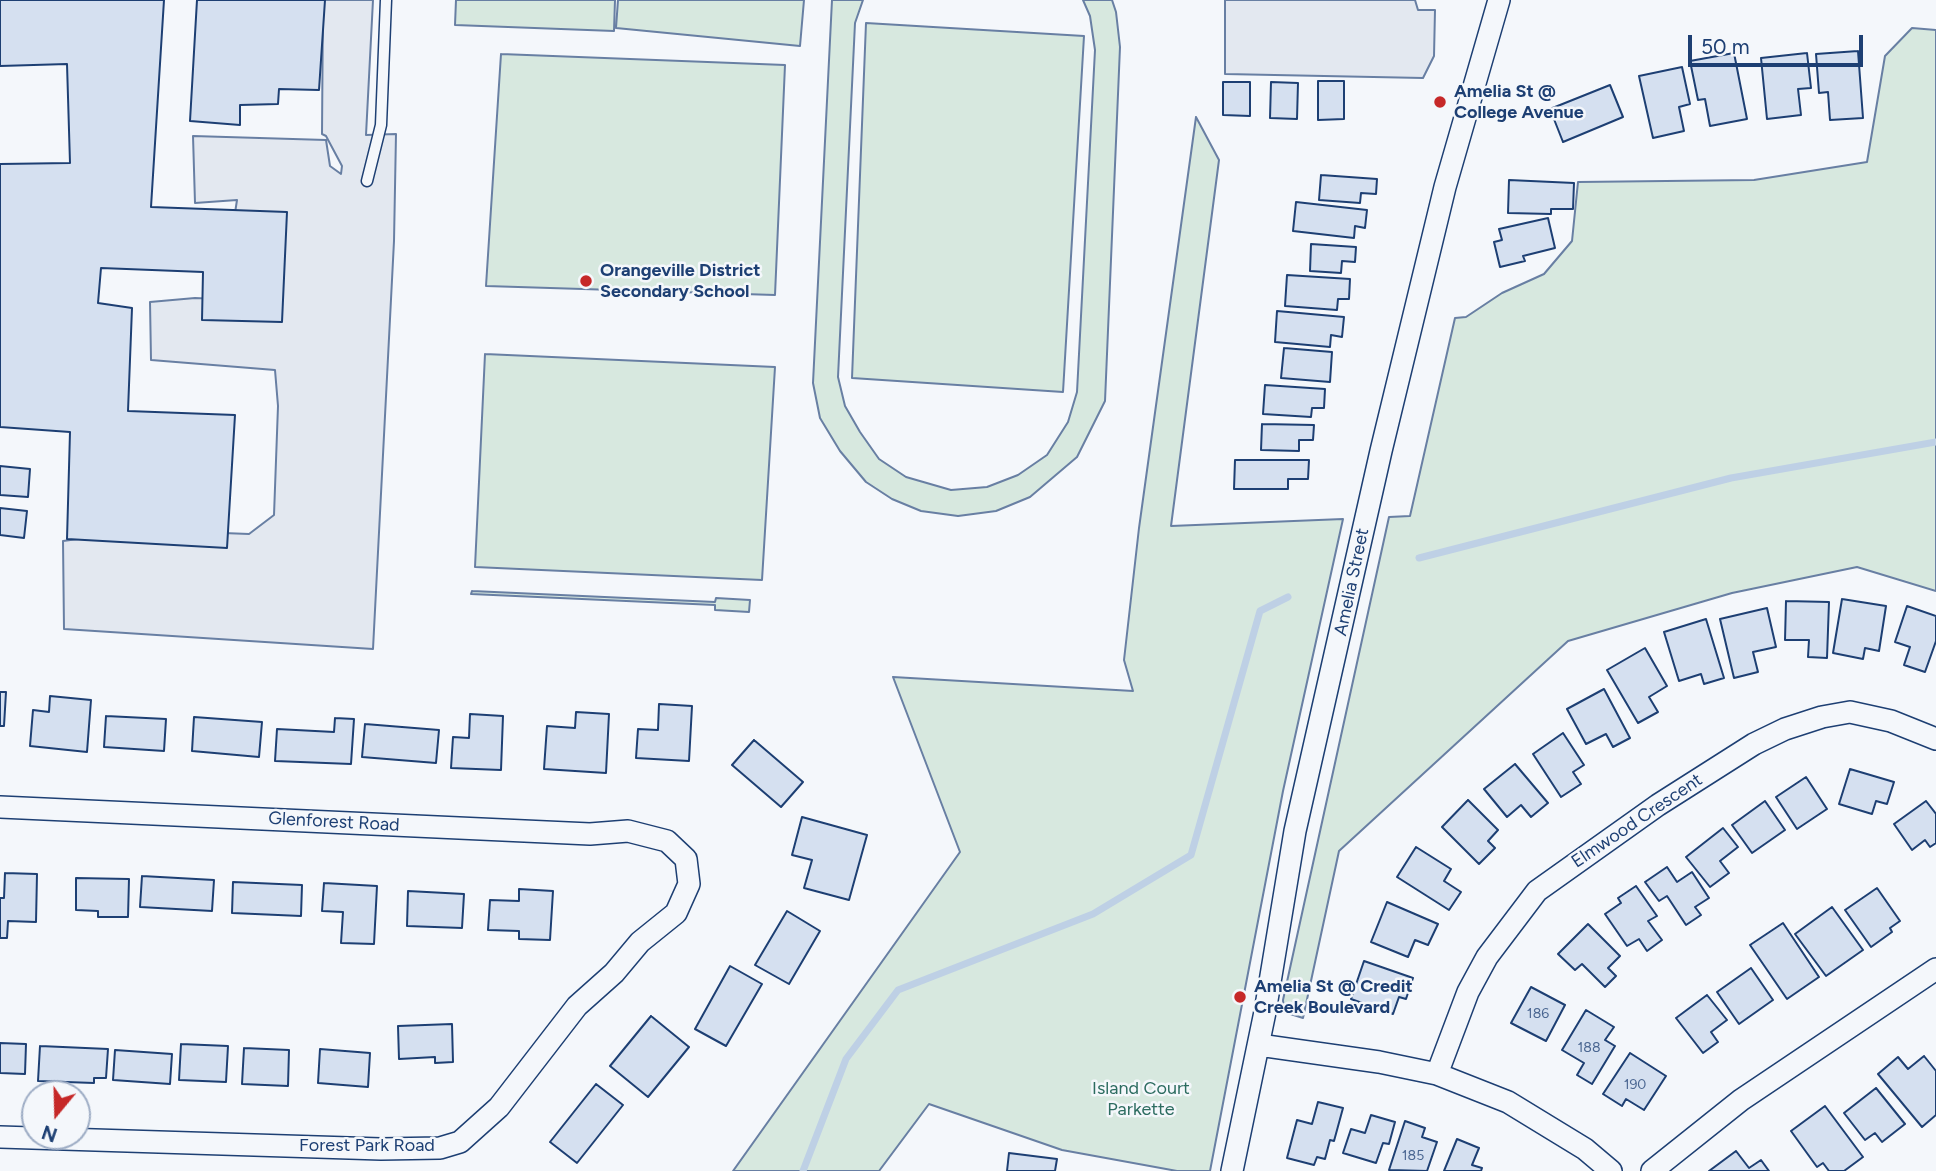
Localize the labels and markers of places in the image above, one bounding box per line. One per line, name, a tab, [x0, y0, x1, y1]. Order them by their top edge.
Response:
place label: Amelia St @ College Avenue	[1454, 81, 1584, 124]
marker: Amelia St @ College Avenue	[1432, 94, 1448, 110]
place label: Orangeville District Secondary School	[600, 260, 761, 302]
marker: Orangeville District Secondary School	[578, 273, 594, 289]
place label: Amelia St @ Credit Creek Boulevard	[1254, 976, 1413, 1018]
marker: Amelia St @ Credit Creek Boulevard	[1232, 989, 1248, 1005]

